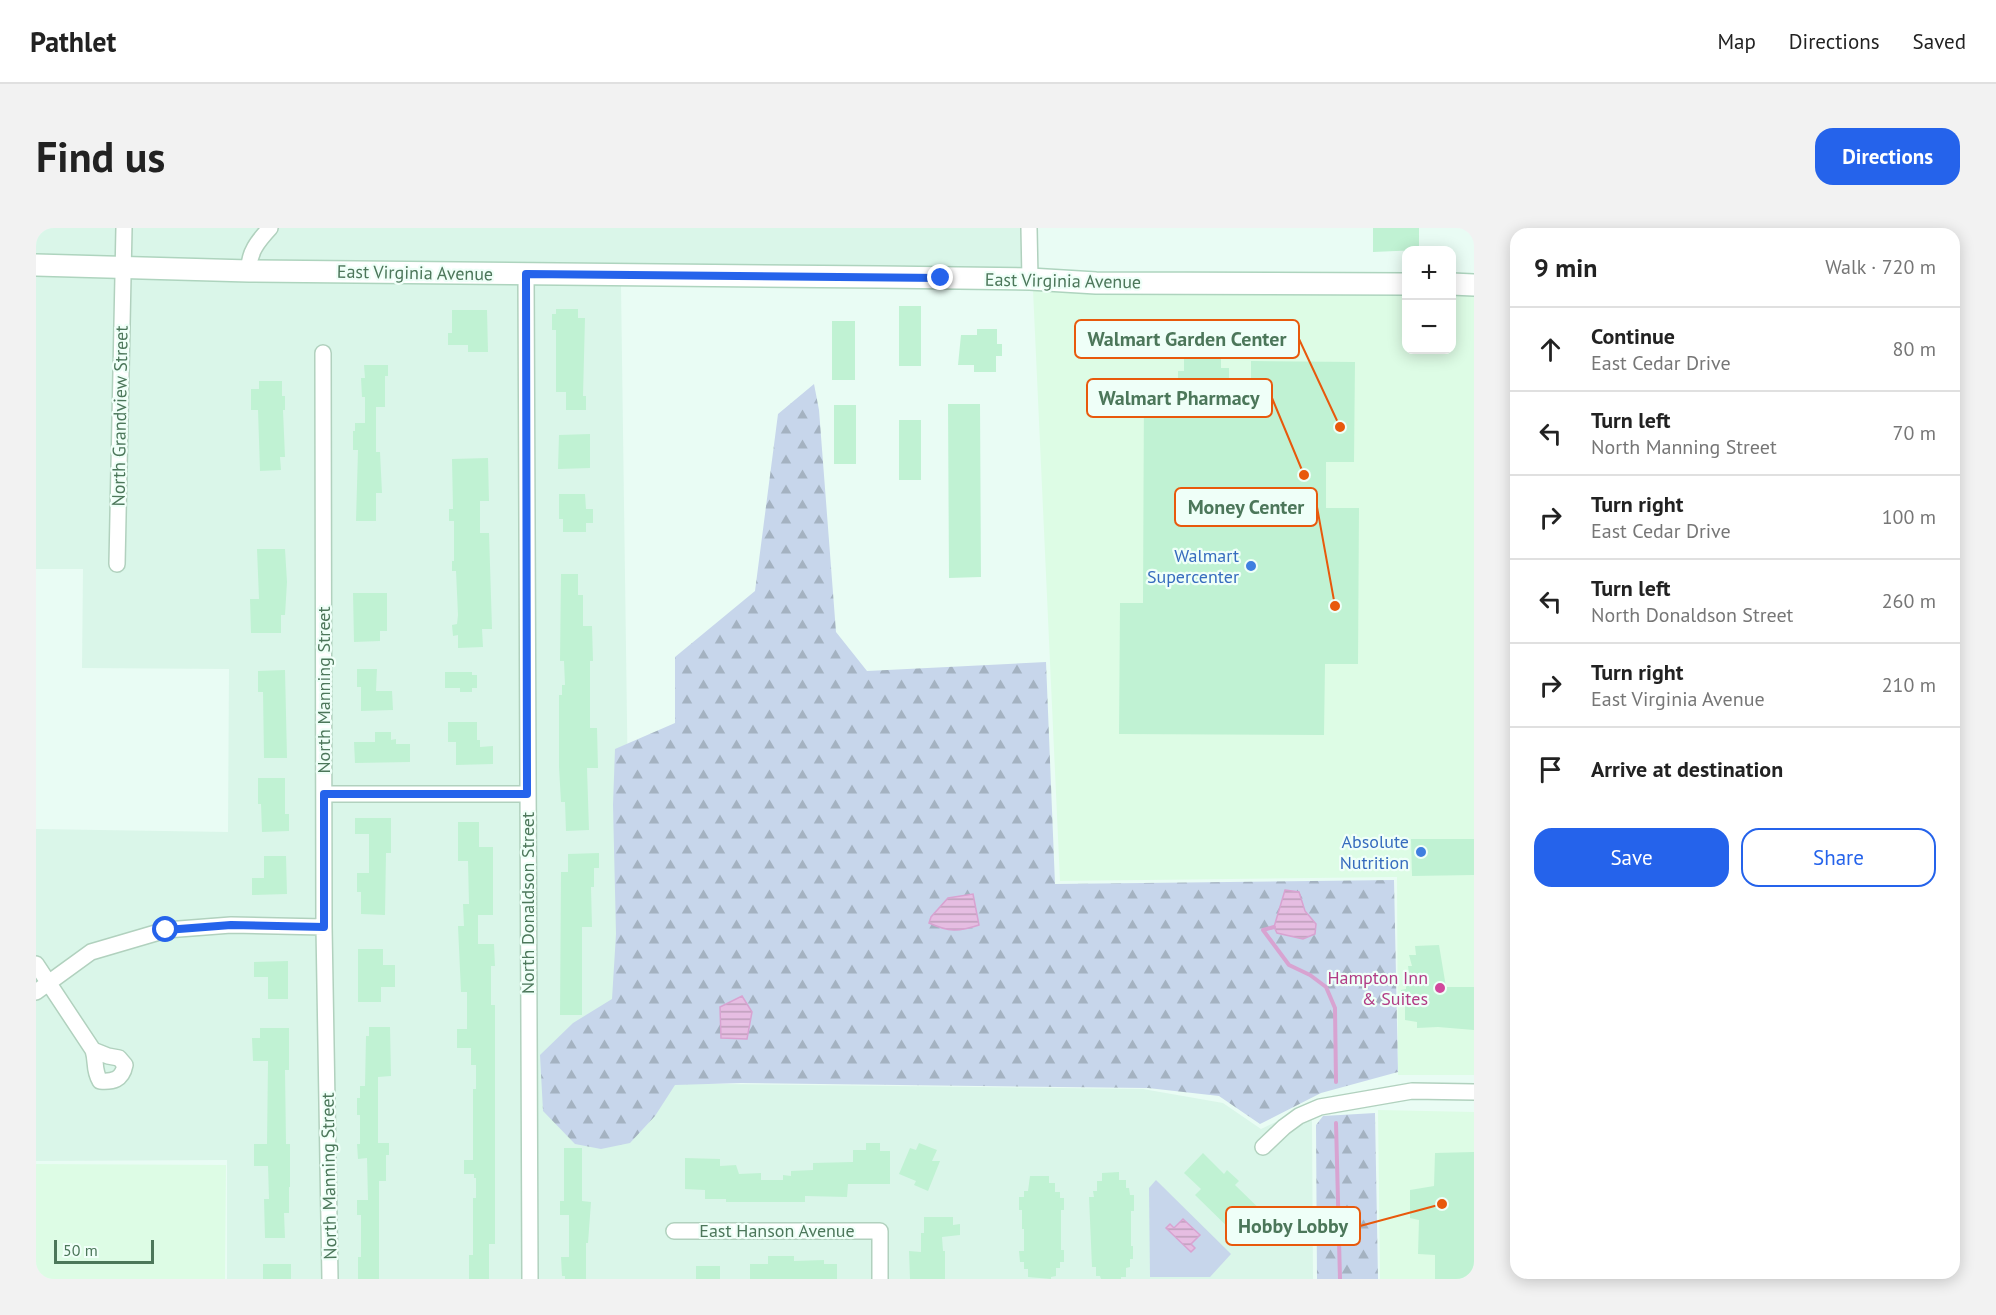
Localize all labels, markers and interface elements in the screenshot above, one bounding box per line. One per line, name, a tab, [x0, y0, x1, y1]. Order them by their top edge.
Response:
text: Pathlet	[30, 23, 116, 60]
text: Map	[1717, 28, 1756, 55]
text: Directions	[1789, 28, 1880, 55]
text: Saved	[1913, 28, 1966, 55]
button: Directions	[1815, 128, 1960, 185]
text: Find us	[36, 129, 165, 184]
map controls	[1402, 246, 1456, 354]
button: +	[1402, 246, 1456, 300]
text: 9 min	[1534, 251, 1597, 284]
text: Walk · 720 m	[1825, 254, 1936, 280]
street label: East Virginia Avenue	[337, 260, 493, 285]
route end	[927, 264, 953, 290]
street label: East Virginia Avenue	[985, 268, 1141, 293]
button: −	[1402, 300, 1456, 354]
callout: Walmart Garden Center	[1075, 320, 1299, 358]
text: Continue	[1591, 322, 1675, 350]
street label: North Grandview Street	[106, 325, 133, 507]
text: Walmart Garden Center	[1088, 326, 1286, 352]
icon: ahead	[1534, 333, 1567, 366]
text: 80 m	[1893, 336, 1936, 362]
text: East Cedar Drive	[1591, 350, 1731, 376]
callout: Walmart Pharmacy	[1087, 379, 1272, 417]
text: Walmart Pharmacy	[1099, 385, 1260, 411]
text: Turn left	[1591, 406, 1671, 434]
icon: left	[1534, 417, 1567, 450]
text: 70 m	[1893, 420, 1936, 446]
text: North Manning Street	[1591, 434, 1777, 460]
callout: Money Center	[1175, 488, 1317, 526]
text: Turn right	[1591, 490, 1683, 518]
text: Money Center	[1188, 494, 1304, 520]
icon: right	[1534, 501, 1567, 534]
text: 100 m	[1882, 504, 1936, 530]
text: East Cedar Drive	[1591, 518, 1731, 544]
place label: Walmart Supercenter	[1147, 544, 1239, 588]
marker: Walmart Supercenter	[1244, 559, 1258, 573]
text: Turn left	[1591, 574, 1671, 602]
icon: left	[1534, 585, 1567, 618]
text: 260 m	[1882, 588, 1936, 614]
text: North Donaldson Street	[1591, 602, 1793, 628]
street label: North Manning Street	[312, 606, 335, 774]
text: Turn right	[1591, 658, 1683, 686]
icon: right	[1534, 669, 1567, 702]
text: 210 m	[1882, 672, 1936, 698]
text: East Virginia Avenue	[1591, 686, 1765, 712]
icon: arrive	[1534, 753, 1567, 786]
text: Arrive at destination	[1591, 755, 1783, 783]
street label: North Donaldson Street	[516, 812, 539, 994]
button: Save	[1534, 828, 1729, 887]
button: Share	[1741, 828, 1936, 887]
place label: Absolute Nutrition	[1340, 830, 1409, 874]
marker: Absolute Nutrition	[1414, 845, 1428, 859]
route start	[152, 916, 178, 942]
place label: Hampton Inn & Suites	[1327, 966, 1428, 1010]
marker: Hampton Inn & Suites	[1433, 981, 1447, 995]
street label: North Manning Street	[316, 1092, 341, 1260]
callout: Hobby Lobby	[1226, 1207, 1360, 1245]
text: Hobby Lobby	[1238, 1213, 1348, 1239]
street label: East Hanson Avenue	[699, 1219, 855, 1242]
scale bar	[54, 1237, 154, 1264]
text: 50 m	[63, 1240, 98, 1260]

